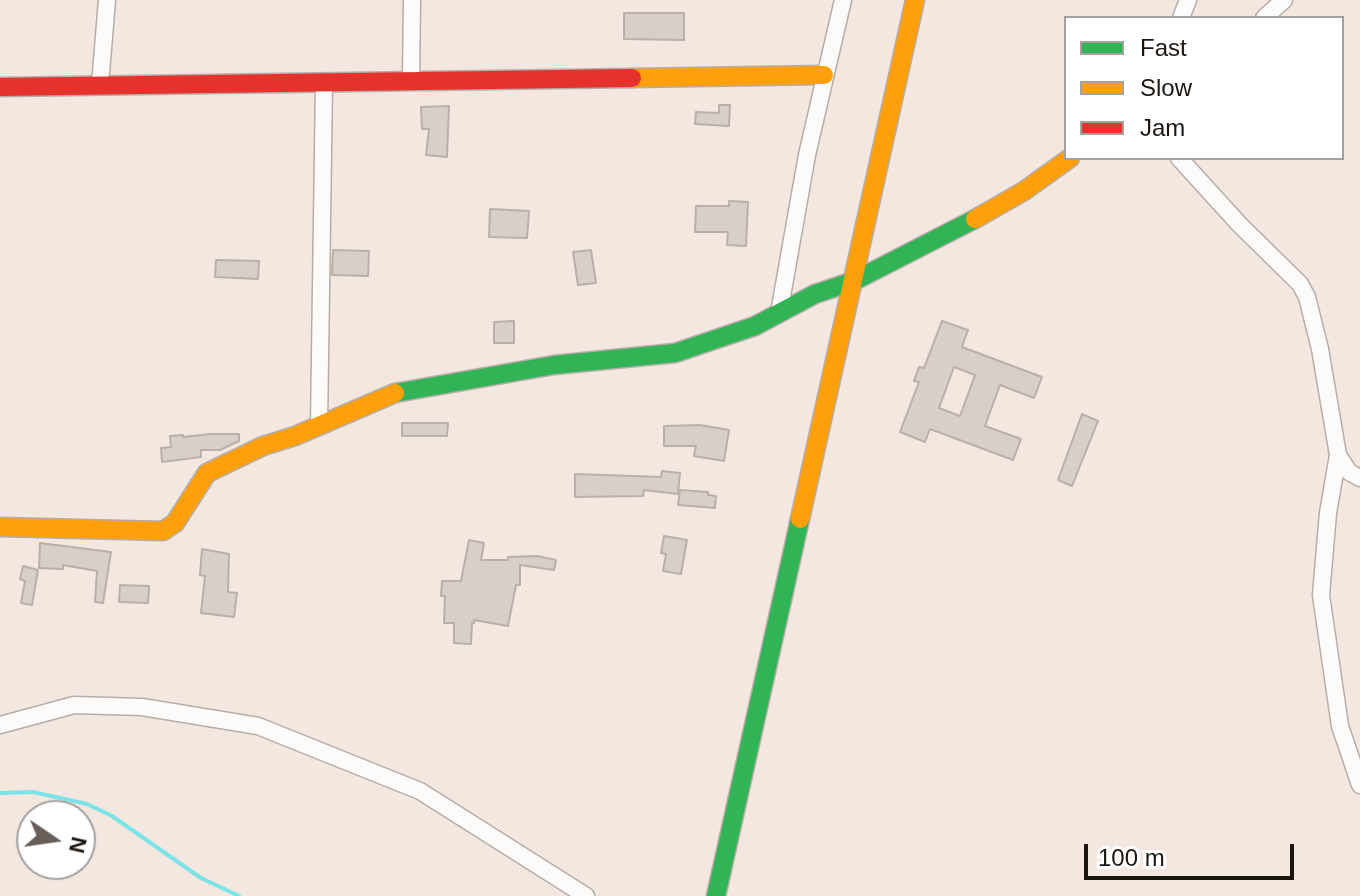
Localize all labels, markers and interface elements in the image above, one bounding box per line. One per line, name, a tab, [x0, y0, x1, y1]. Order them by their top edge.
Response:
legend	[1064, 16, 1344, 160]
text: Fast	[1140, 34, 1187, 61]
text: Slow	[1140, 74, 1192, 101]
text: Jam	[1140, 114, 1185, 141]
north arrow	[16, 800, 96, 880]
scale bar	[1088, 828, 1298, 878]
text: N	[64, 835, 92, 856]
text: 100 m	[1098, 844, 1165, 871]

